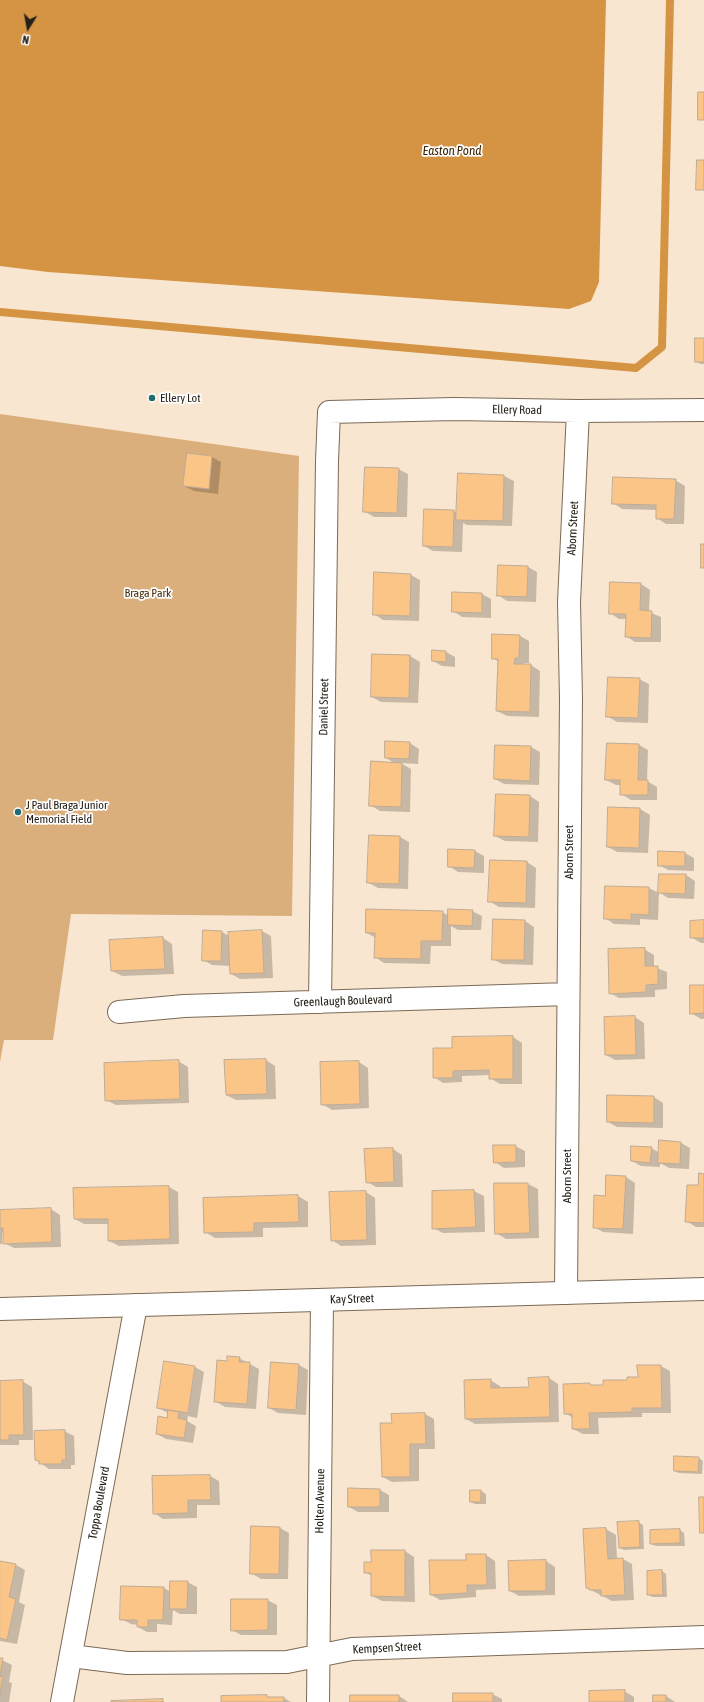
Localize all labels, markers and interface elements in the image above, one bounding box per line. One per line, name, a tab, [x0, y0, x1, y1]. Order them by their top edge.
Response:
north arrow	[8, 8, 48, 48]
text: N	[21, 33, 30, 46]
water label: Easton Pond	[423, 143, 481, 159]
place label: Ellery Lot	[160, 391, 201, 405]
marker: Ellery Lot	[147, 393, 157, 403]
street label: Ellery Road	[492, 402, 542, 418]
street label: Aborn Street	[564, 500, 582, 556]
park label: Braga Park	[125, 586, 171, 600]
street label: Daniel Street	[316, 678, 332, 736]
place label: J Paul Braga Junior Memorial Field	[26, 798, 107, 826]
marker: J Paul Braga Junior Memorial Field	[13, 807, 23, 817]
street label: Aborn Street	[562, 825, 576, 879]
street label: Greenlaugh Boulevard	[293, 992, 393, 1010]
street label: Aborn Street	[560, 1149, 574, 1203]
street label: Kay Street	[330, 1291, 374, 1307]
street label: Toppa Boulevard	[85, 1465, 113, 1541]
street label: Holten Avenue	[312, 1468, 328, 1534]
street label: Kempsen Street	[352, 1639, 422, 1657]

